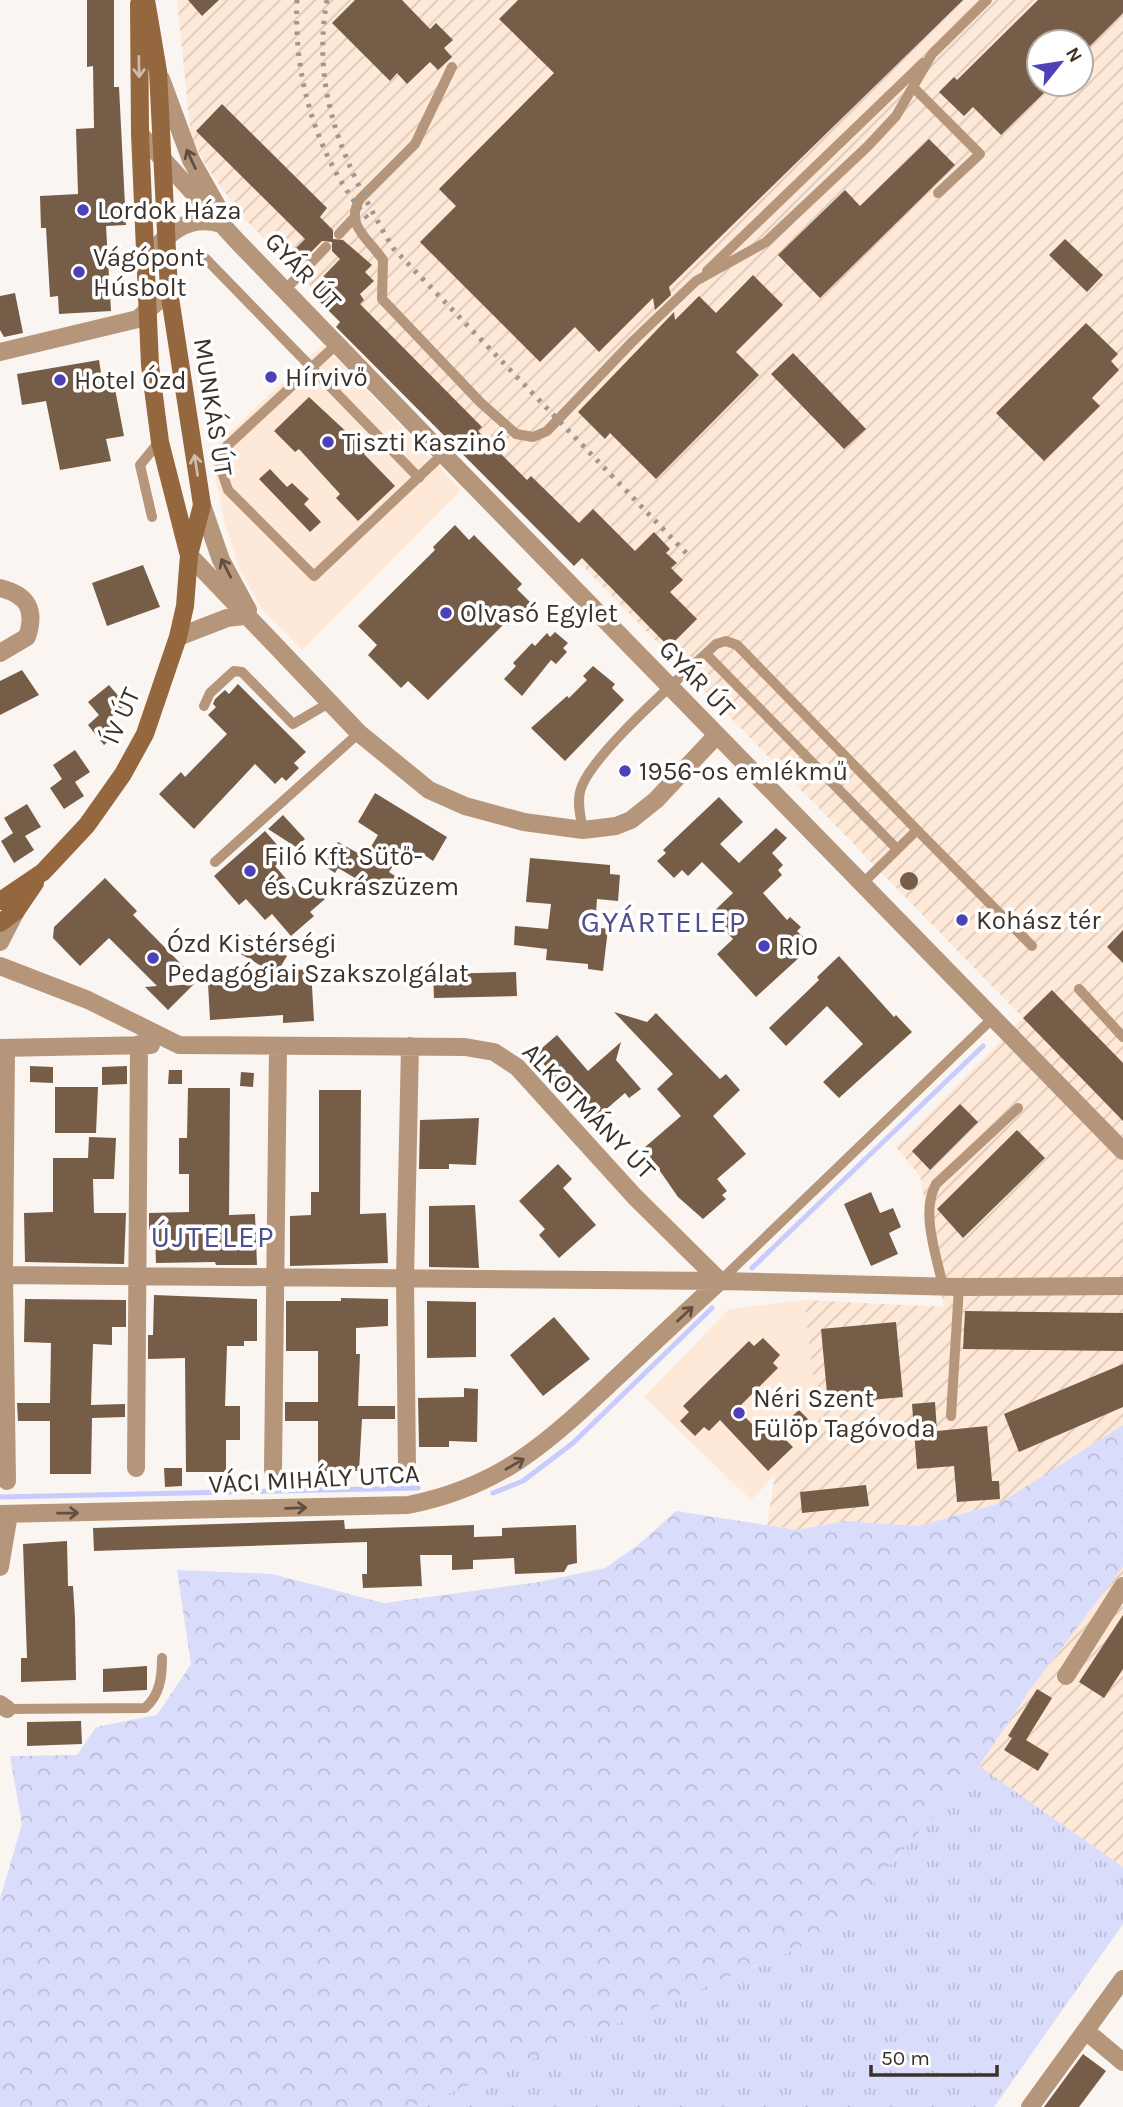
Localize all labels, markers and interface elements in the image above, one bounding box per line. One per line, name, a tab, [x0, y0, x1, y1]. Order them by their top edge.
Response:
north arrow	[1025, 28, 1095, 98]
text: N	[1061, 44, 1087, 66]
one-way arrow	[132, 55, 145, 78]
one-way arrow	[184, 149, 197, 170]
place label: Lordok Háza	[97, 195, 242, 226]
marker: Lordok Háza	[75, 202, 91, 218]
street label: GYÁR ÚT	[258, 225, 348, 316]
place label: Vágópont Húsbolt	[93, 242, 205, 303]
marker: Vágópont Húsbolt	[71, 264, 87, 280]
street label: MUNKÁS ÚT	[187, 336, 240, 478]
place label: Hírvivő	[285, 362, 368, 393]
place label: Hotel Ózd	[74, 364, 187, 396]
marker: Hírvivő	[263, 369, 279, 385]
marker: Hotel Ózd	[52, 372, 68, 388]
place label: Tiszti Kaszinó	[342, 427, 506, 458]
marker: Tiszti Kaszinó	[320, 434, 336, 450]
one-way arrow	[189, 454, 202, 477]
one-way arrow	[218, 558, 232, 579]
place label: Olvasó Egylet	[460, 598, 618, 629]
marker: Olvasó Egylet	[438, 605, 454, 621]
street label: GYÁR ÚT	[652, 633, 742, 724]
street label: ÍV ÚT	[94, 683, 147, 749]
place label: 1956-os emlékmű	[639, 756, 848, 787]
marker: 1956-os emlékmű	[617, 763, 633, 779]
place label: Filó Kft. Sütő- és Cukrászüzem	[264, 841, 459, 902]
marker: Filó Kft. Sütő- és Cukrászüzem	[242, 863, 258, 879]
district label: GYÁRTELEP	[581, 904, 747, 940]
place label: Kohász tér	[976, 905, 1101, 936]
marker: Kohász tér	[954, 912, 970, 928]
place label: Ózd Kistérségi Pedagógiai Szakszolgálat	[167, 927, 469, 989]
place label: RIO	[778, 931, 818, 962]
marker: RIO	[756, 938, 772, 954]
marker: Ózd Kistérségi Pedagógiai Szakszolgálat	[145, 950, 161, 966]
street label: ALKOTMÁNY ÚT	[516, 1036, 663, 1186]
district label: ÚJTELEP	[150, 1219, 276, 1255]
one-way arrow	[676, 1306, 694, 1322]
place label: Néri Szent Fülöp Tagóvoda	[753, 1383, 936, 1444]
marker: Néri Szent Fülöp Tagóvoda	[731, 1405, 747, 1421]
street label: VÁCI MIHÁLY UTCA	[208, 1457, 420, 1500]
one-way arrow	[504, 1457, 524, 1471]
one-way arrow	[284, 1501, 307, 1514]
one-way arrow	[56, 1506, 79, 1520]
scale bar	[871, 2034, 997, 2078]
text: 50 m	[881, 2046, 930, 2070]

